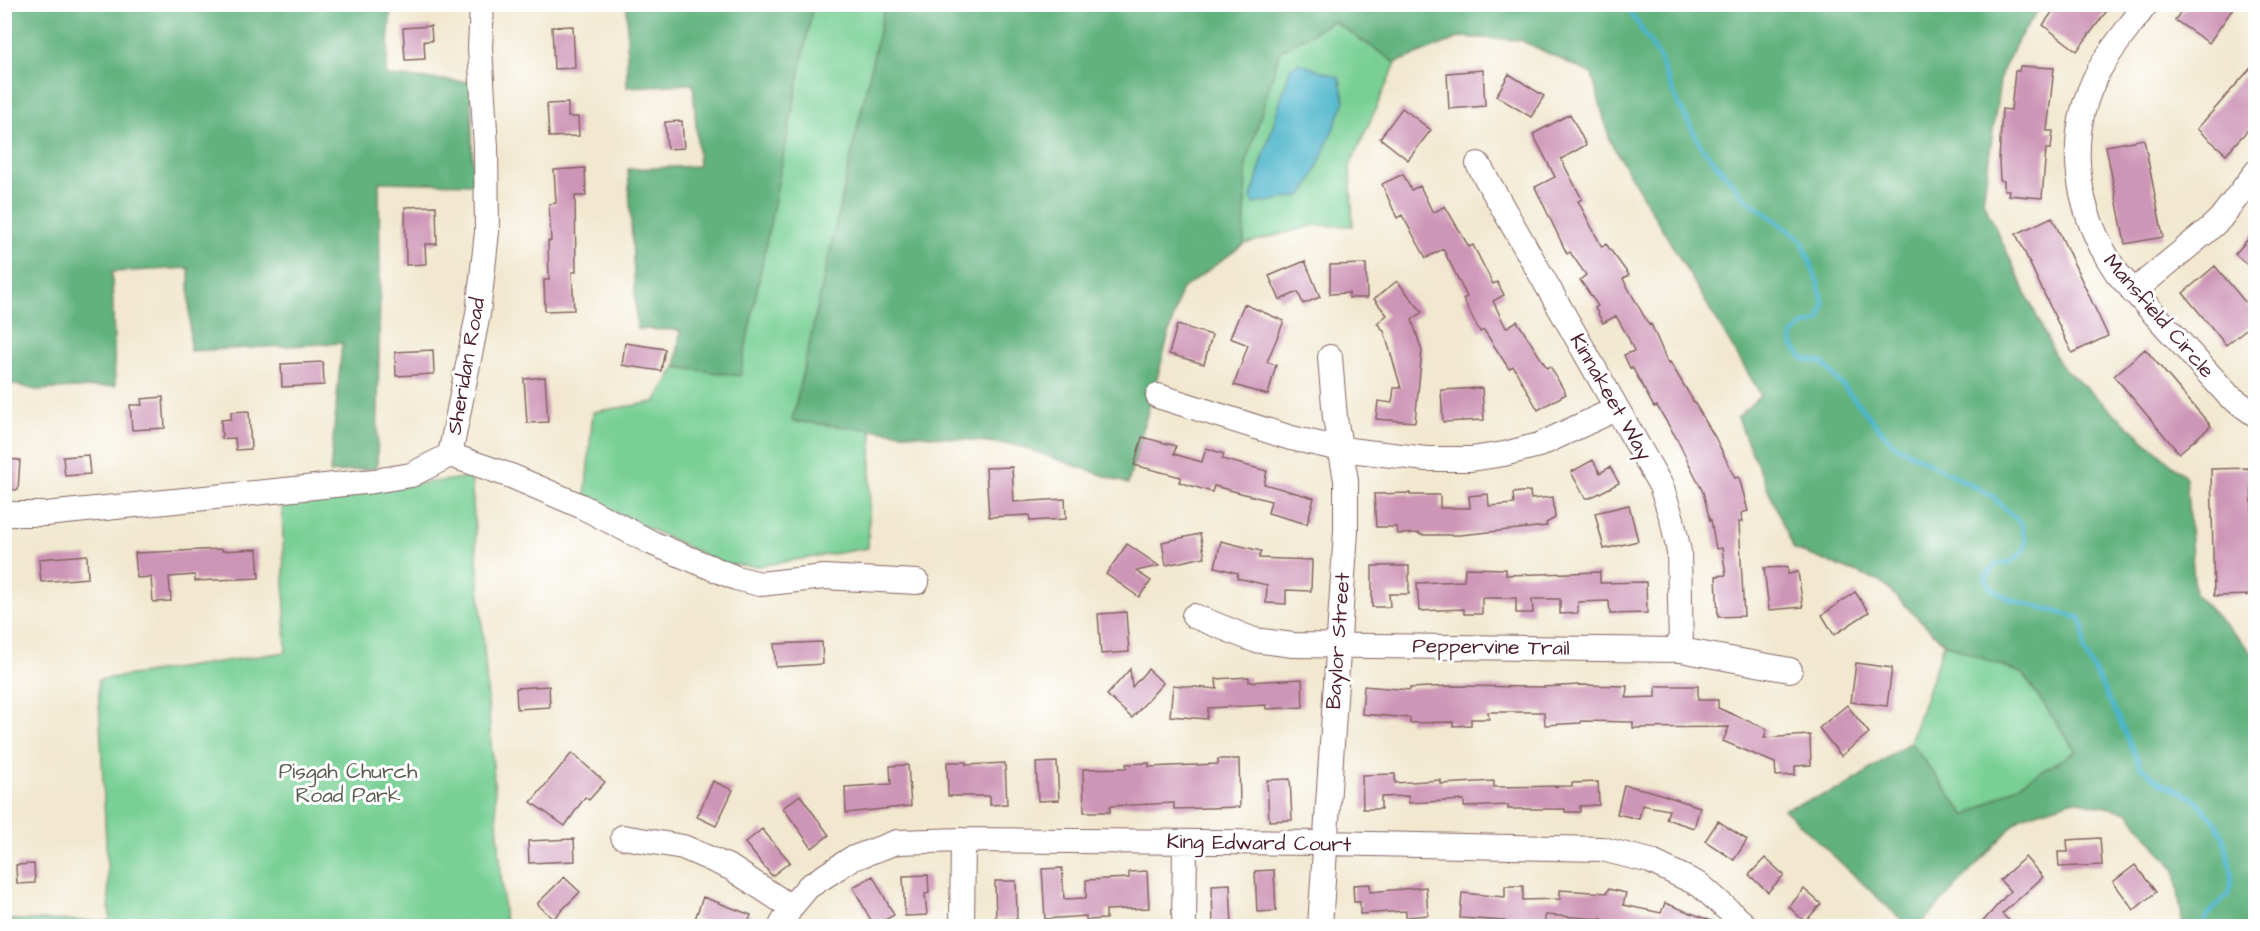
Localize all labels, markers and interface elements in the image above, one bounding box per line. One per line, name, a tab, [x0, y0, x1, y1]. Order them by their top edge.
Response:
street label: Mansfield Circle	[2097, 248, 2221, 384]
street label: Sheridan Road	[440, 295, 492, 437]
street label: Kinnakeet Way	[1561, 328, 1659, 467]
street label: Baylor Street	[1319, 571, 1359, 711]
street label: Peppervine Trail	[1412, 631, 1570, 664]
park label: Pisgah Church Road Park	[279, 757, 418, 810]
street label: King Edward Court	[1166, 827, 1352, 861]

